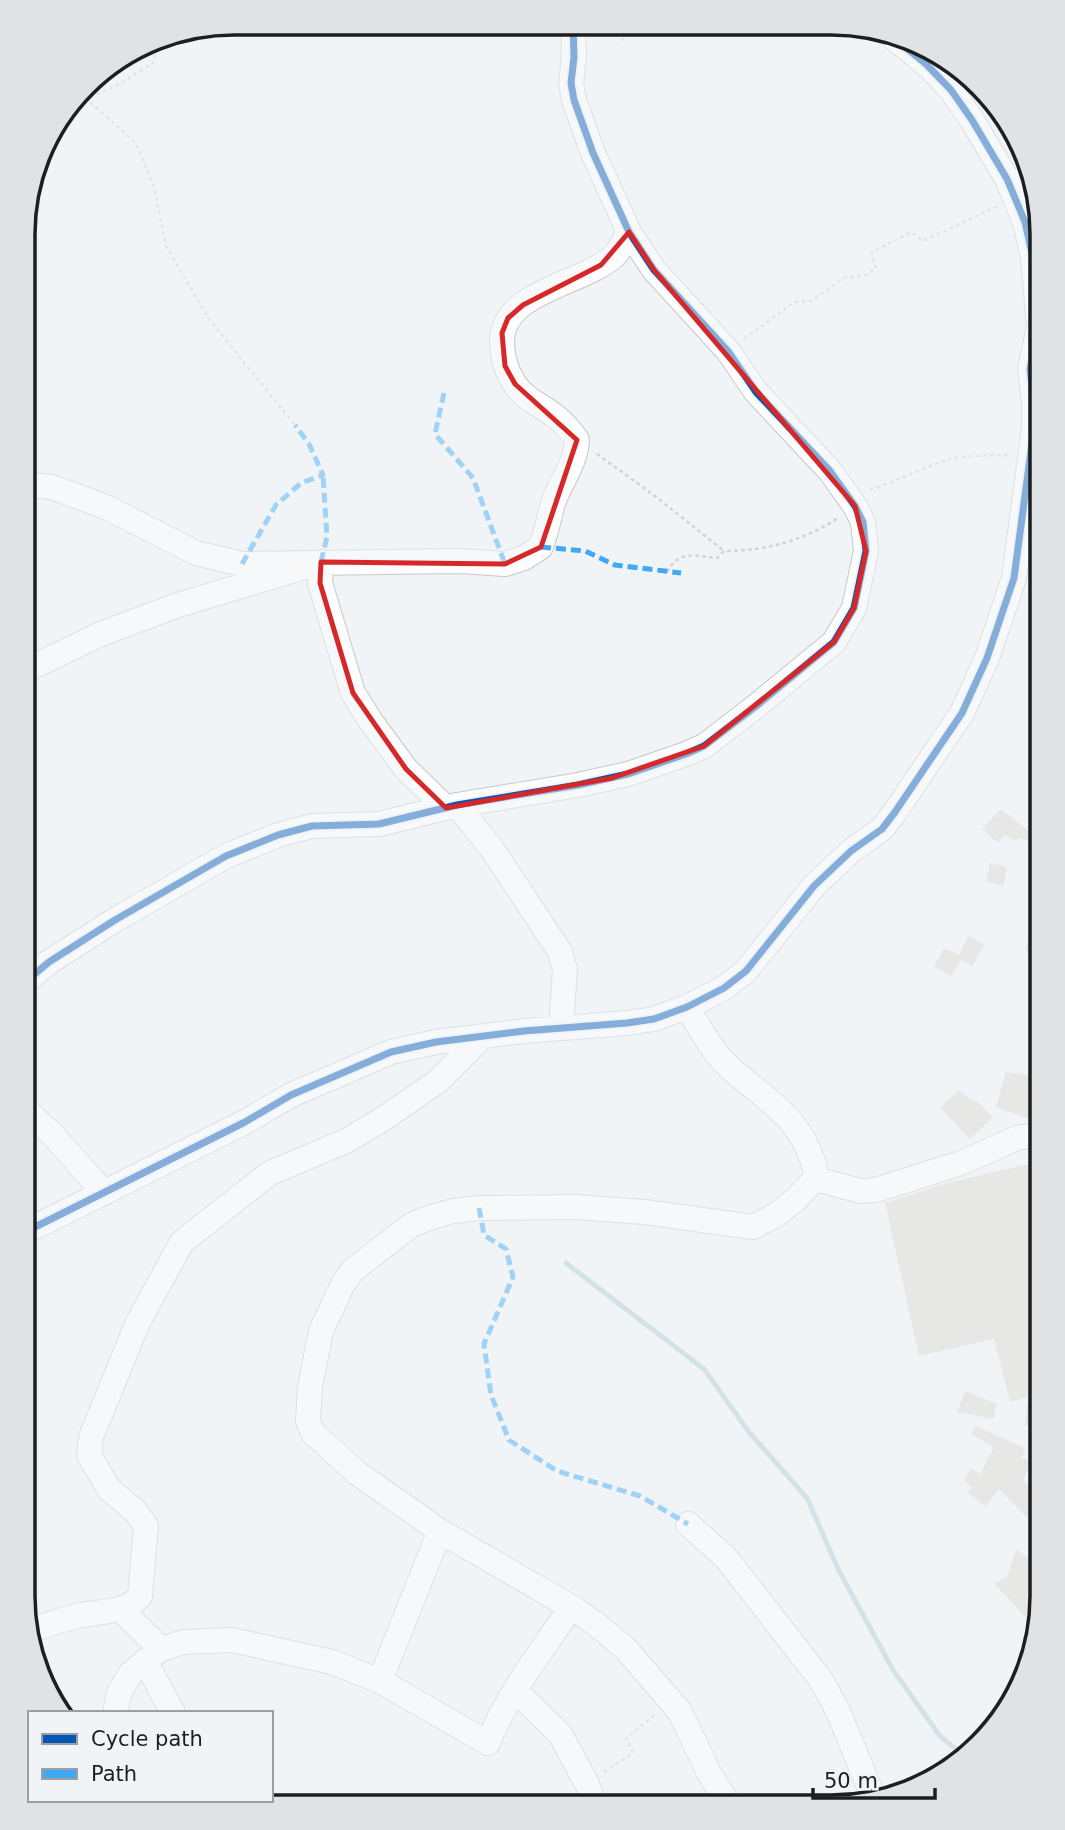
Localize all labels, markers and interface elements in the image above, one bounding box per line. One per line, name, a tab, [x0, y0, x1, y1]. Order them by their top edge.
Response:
legend	[28, 1711, 273, 1802]
text: Cycle path	[91, 1727, 203, 1751]
scale bar	[813, 1756, 936, 1800]
text: Path	[91, 1762, 137, 1786]
text: 50 m	[824, 1769, 878, 1793]

